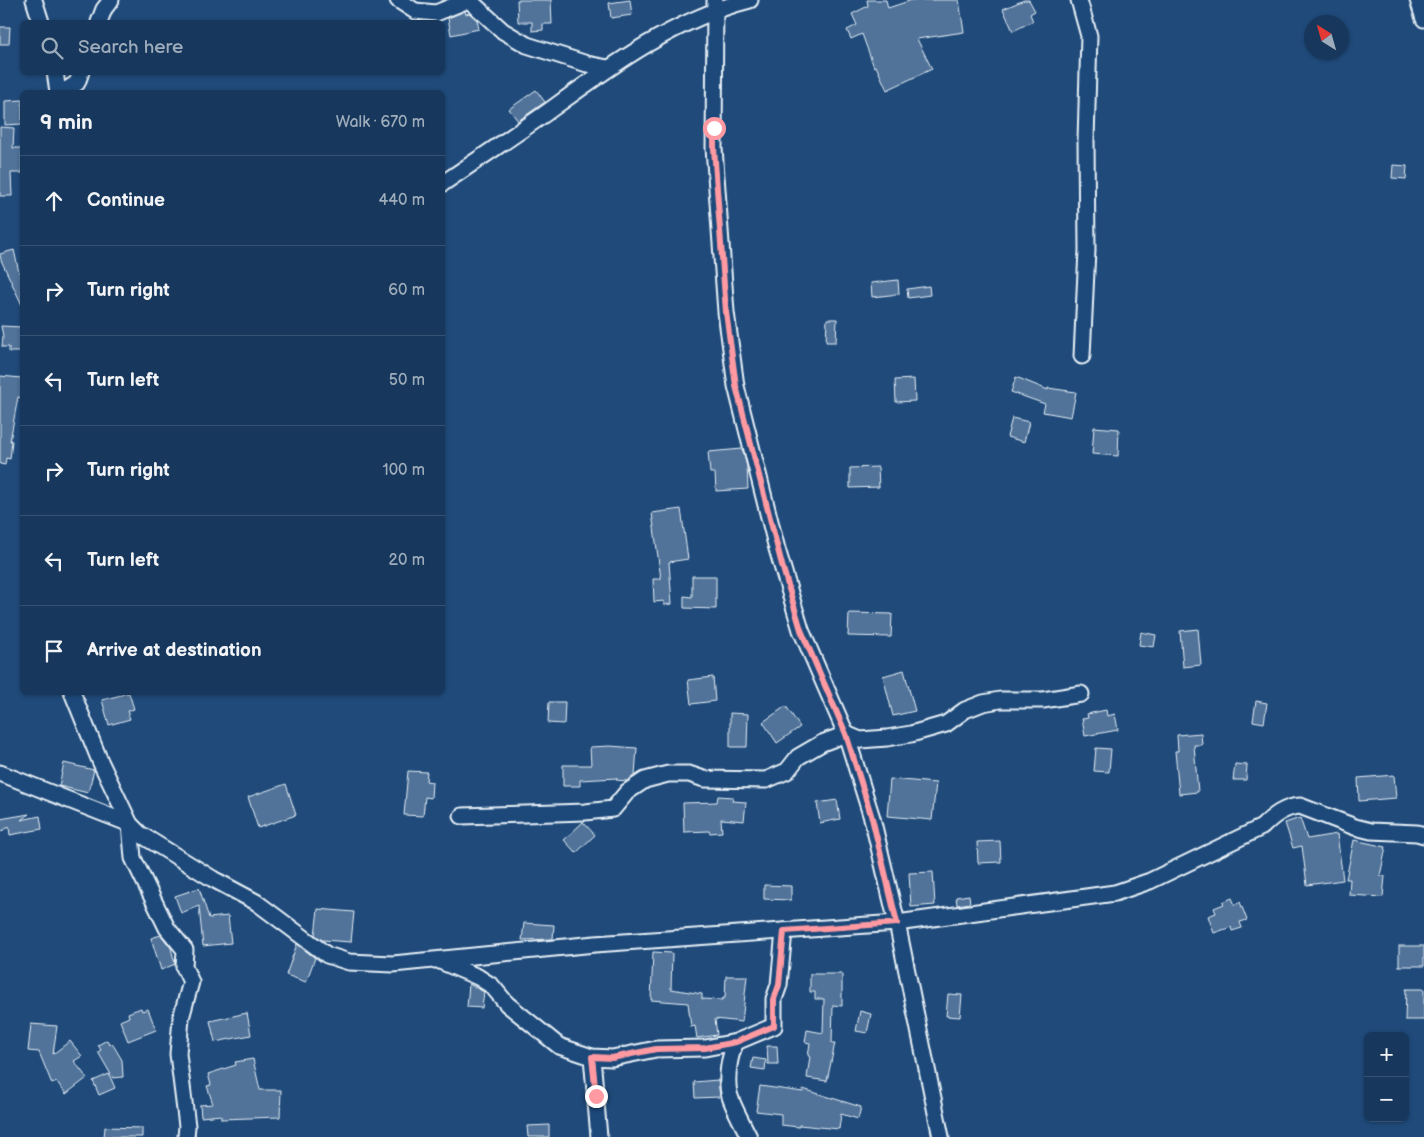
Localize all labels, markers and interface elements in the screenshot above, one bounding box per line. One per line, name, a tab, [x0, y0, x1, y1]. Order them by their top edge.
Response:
north arrow	[1304, 15, 1349, 60]
search box	[20, 20, 445, 75]
icon: search	[38, 34, 66, 62]
text: Search here	[78, 36, 183, 59]
text: 9 min	[40, 110, 93, 135]
text: Walk · 670 m	[336, 113, 425, 132]
route start	[703, 117, 726, 140]
icon: ahead	[40, 187, 68, 215]
text: Continue	[87, 189, 165, 212]
text: 440 m	[379, 191, 425, 210]
icon: right	[40, 277, 68, 305]
text: Turn right	[87, 279, 170, 302]
text: 60 m	[388, 281, 425, 300]
icon: left	[40, 367, 68, 395]
text: Turn left	[87, 369, 159, 392]
text: 50 m	[389, 371, 425, 390]
icon: right	[40, 457, 68, 485]
text: Turn right	[87, 459, 170, 482]
text: 100 m	[382, 461, 425, 480]
icon: left	[40, 547, 68, 575]
text: Turn left	[87, 549, 159, 572]
text: 20 m	[389, 551, 425, 570]
icon: arrive	[40, 637, 68, 665]
text: Arrive at destination	[87, 639, 262, 662]
map controls	[1364, 1032, 1409, 1122]
button: +	[1364, 1032, 1409, 1077]
button: −	[1364, 1077, 1409, 1122]
route end	[585, 1085, 608, 1108]

